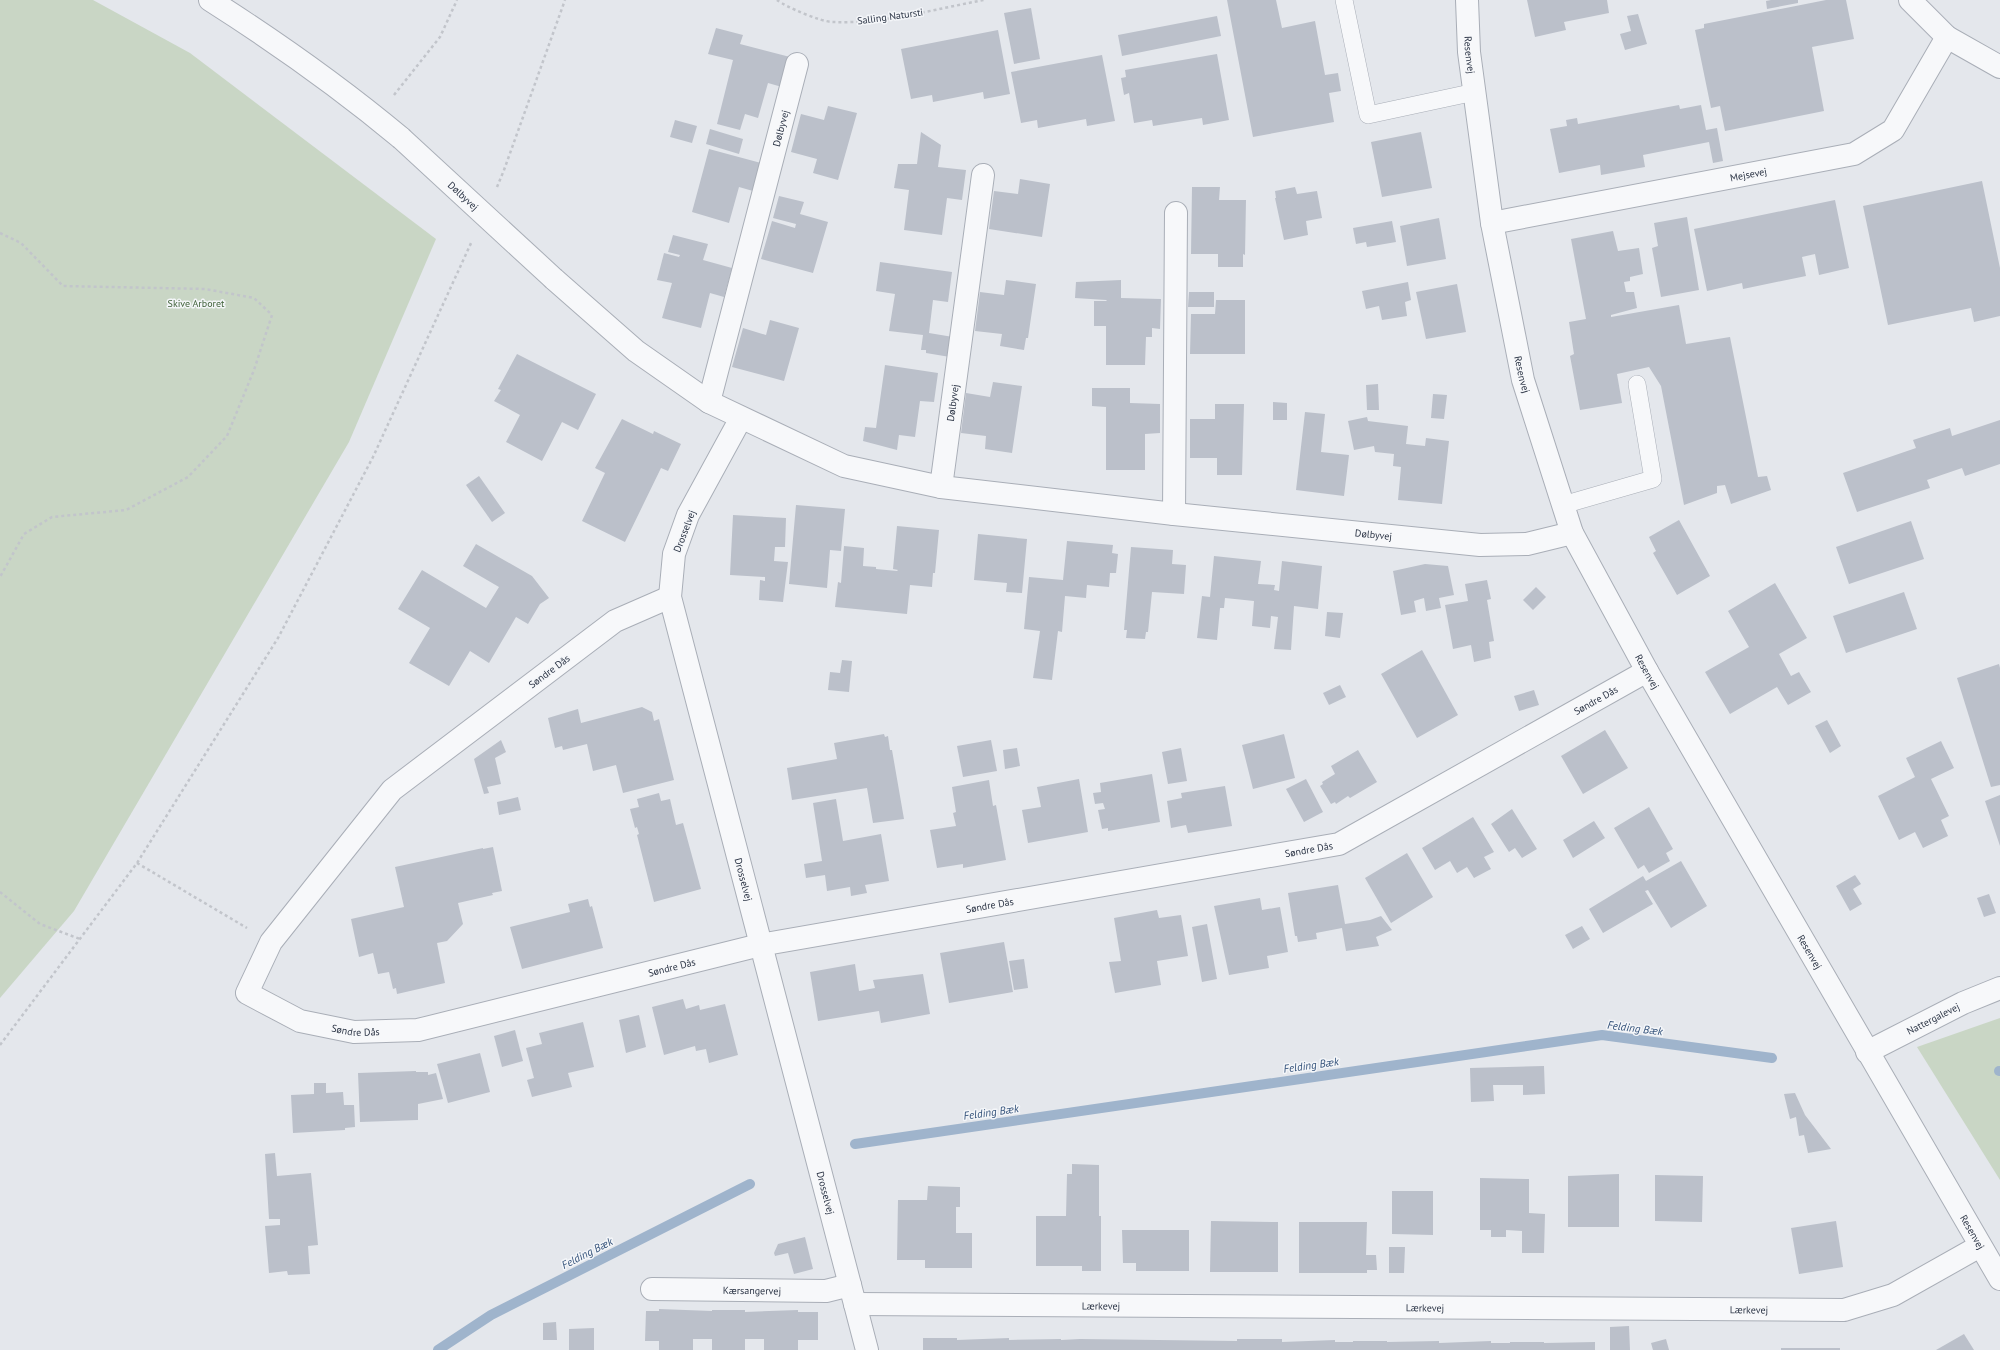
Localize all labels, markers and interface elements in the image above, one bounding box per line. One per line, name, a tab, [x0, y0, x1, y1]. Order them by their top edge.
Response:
street label: Salling Natursti	[856, 5, 924, 28]
street label: Resenvej	[1461, 36, 1478, 75]
street label: Dølbyvej	[770, 109, 792, 148]
street label: Mejsevej	[1729, 165, 1768, 184]
street label: Dølbyvej	[445, 179, 481, 213]
park label: Skive Arboret	[168, 297, 225, 310]
street label: Resenvej	[1511, 355, 1533, 395]
street label: Dølbyvej	[944, 383, 962, 422]
street label: Drosselvej	[670, 508, 698, 554]
street label: Dølbyvej	[1354, 526, 1393, 543]
street label: Søndre Dås	[526, 652, 573, 691]
street label: Resenvej	[1632, 652, 1662, 691]
street label: Søndre Dås	[1572, 683, 1620, 718]
street label: Søndre Dås	[1284, 839, 1334, 860]
street label: Drosselvej	[731, 856, 755, 903]
street label: Søndre Dås	[965, 895, 1015, 916]
street label: Resenvej	[1794, 932, 1825, 972]
street label: Søndre Dås	[647, 955, 697, 980]
street label: Nattergalevej	[1905, 1000, 1962, 1038]
water label: Felding Bæk	[1607, 1018, 1664, 1038]
street label: Søndre Dås	[330, 1022, 380, 1039]
water label: Felding Bæk	[1283, 1054, 1341, 1076]
water label: Felding Bæk	[963, 1101, 1021, 1123]
street label: Drosselvej	[813, 1170, 837, 1216]
street label: Resenvej	[1957, 1213, 1987, 1252]
water label: Felding Bæk	[559, 1234, 616, 1272]
street label: Kærsangervej	[723, 1284, 781, 1297]
street label: Lærkevej	[1082, 1299, 1120, 1313]
street label: Lærkevej	[1406, 1301, 1444, 1315]
street label: Lærkevej	[1730, 1303, 1768, 1317]

